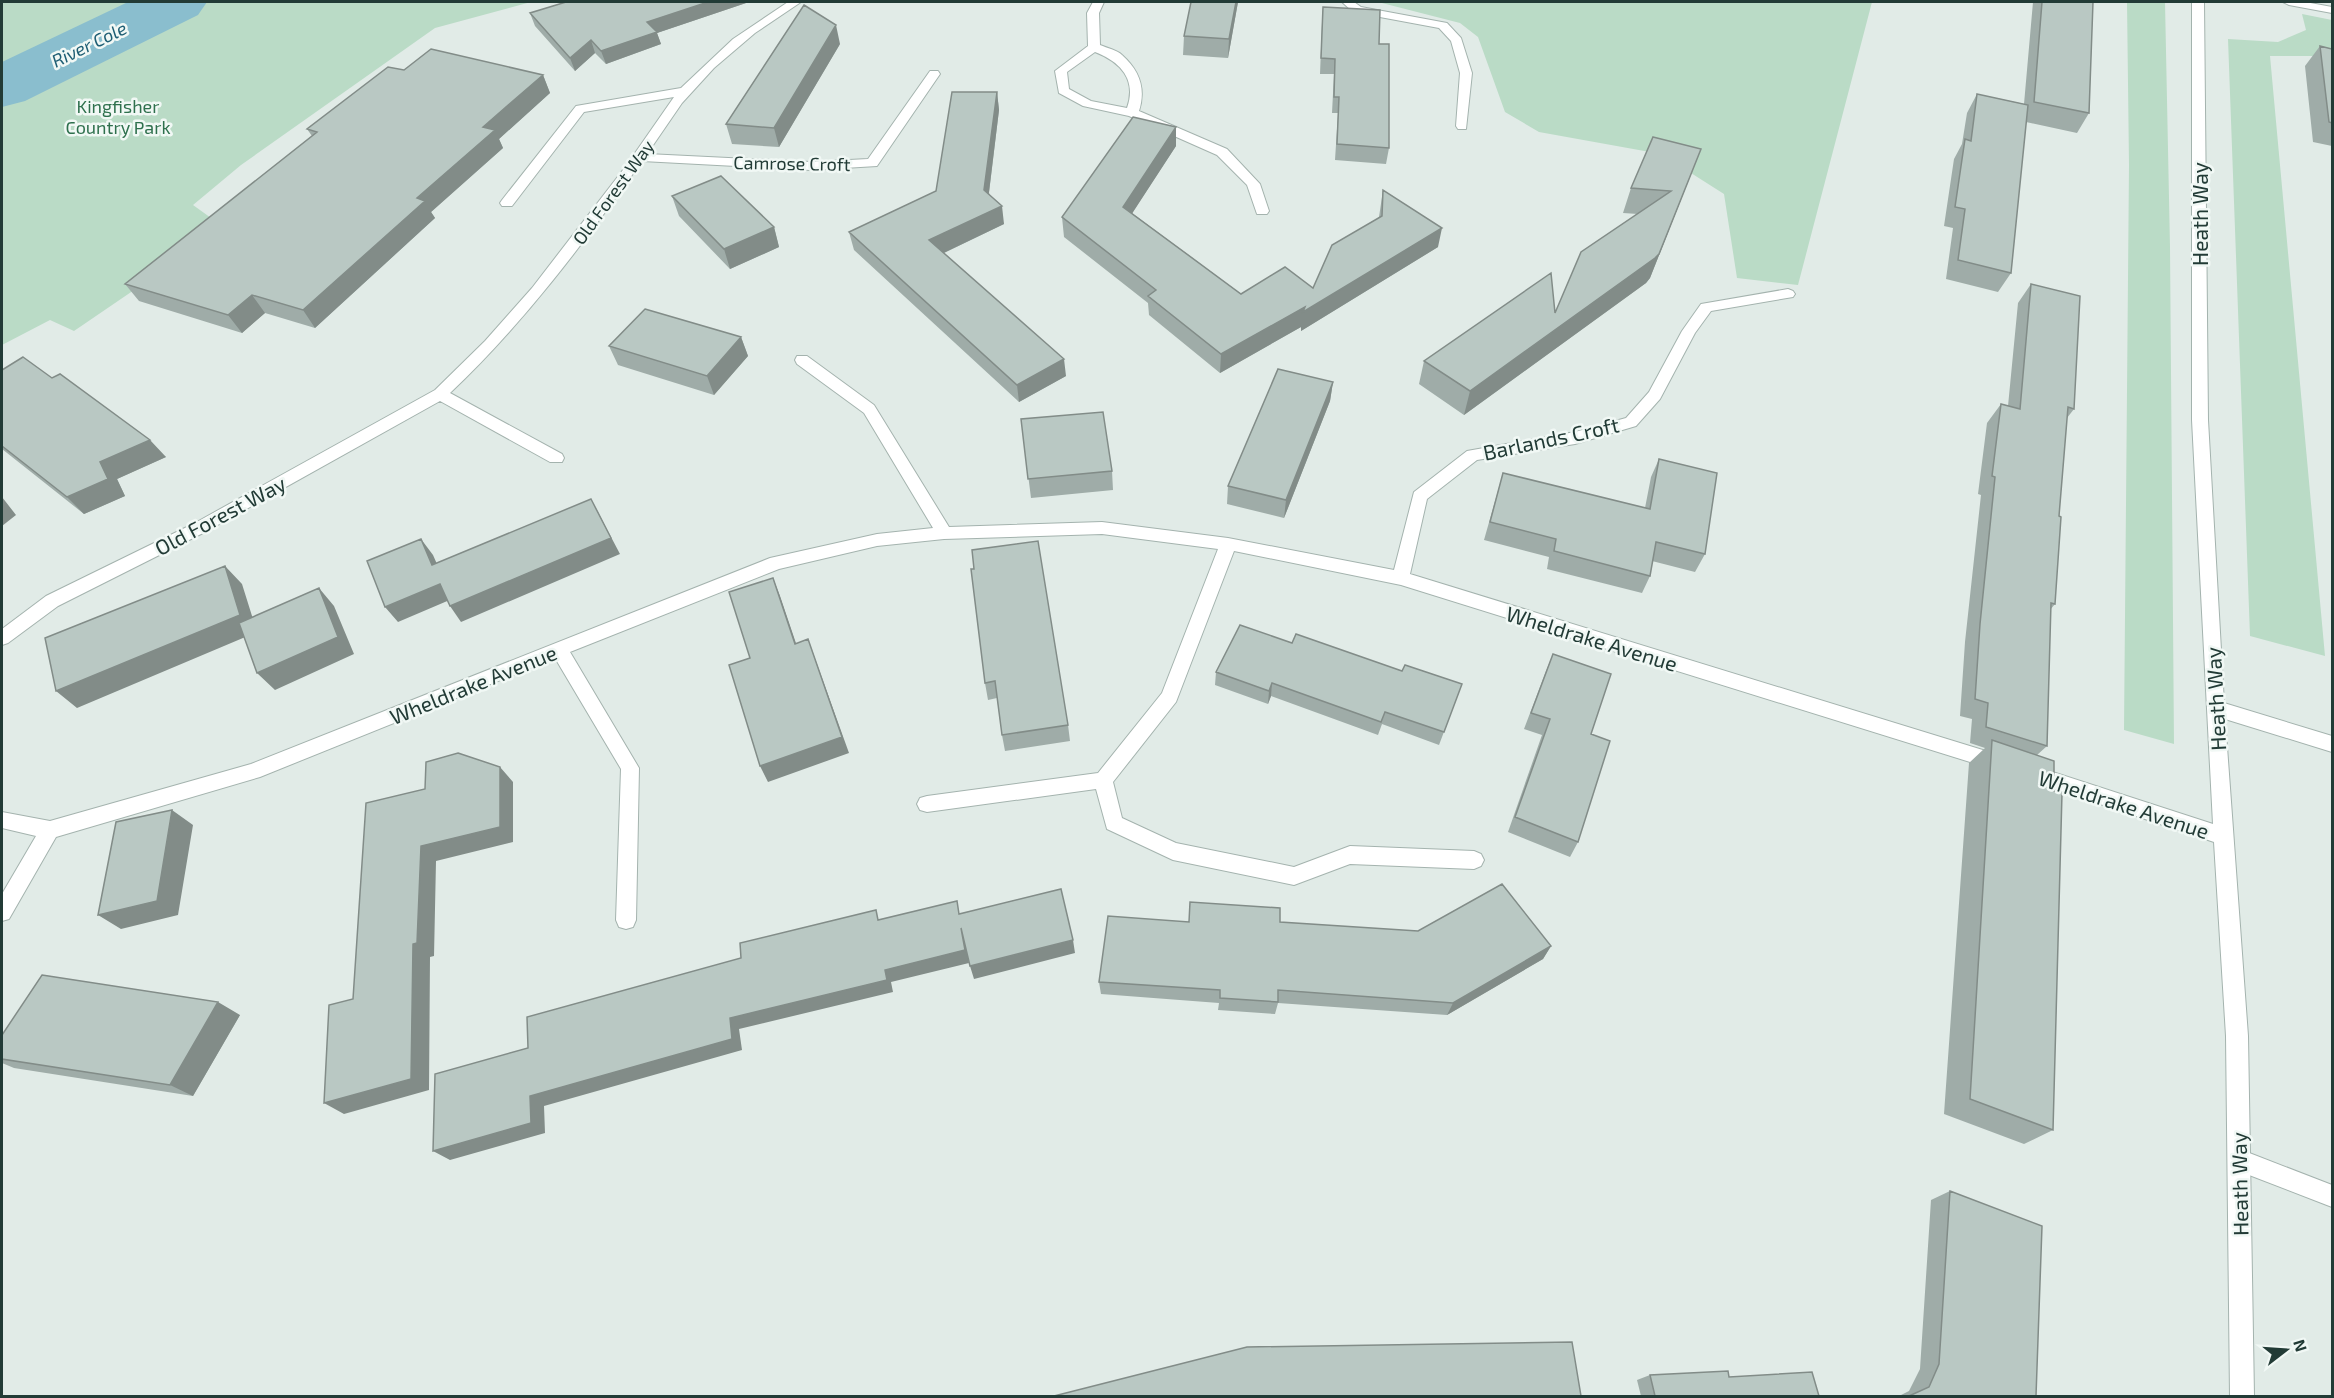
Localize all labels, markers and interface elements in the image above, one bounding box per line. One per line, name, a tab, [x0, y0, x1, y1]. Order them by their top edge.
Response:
water label: River Cole	[48, 16, 130, 72]
park label: Kingfisher Country Park	[65, 95, 171, 138]
street label: Old Forest Way	[568, 135, 659, 249]
street label: Camrose Croft	[733, 151, 851, 175]
street label: Heath Way	[2187, 162, 2212, 266]
street label: Barlands Croft	[1481, 411, 1621, 465]
street label: Old Forest Way	[150, 470, 290, 560]
street label: Wheldrake Avenue	[1503, 600, 1681, 676]
street label: Wheldrake Avenue	[386, 639, 560, 729]
street label: Heath Way	[2200, 647, 2230, 751]
street label: Wheldrake Avenue	[2036, 765, 2212, 843]
street label: Heath Way	[2226, 1132, 2252, 1236]
north arrow	[2256, 1320, 2316, 1380]
text: N	[2290, 1337, 2312, 1354]

